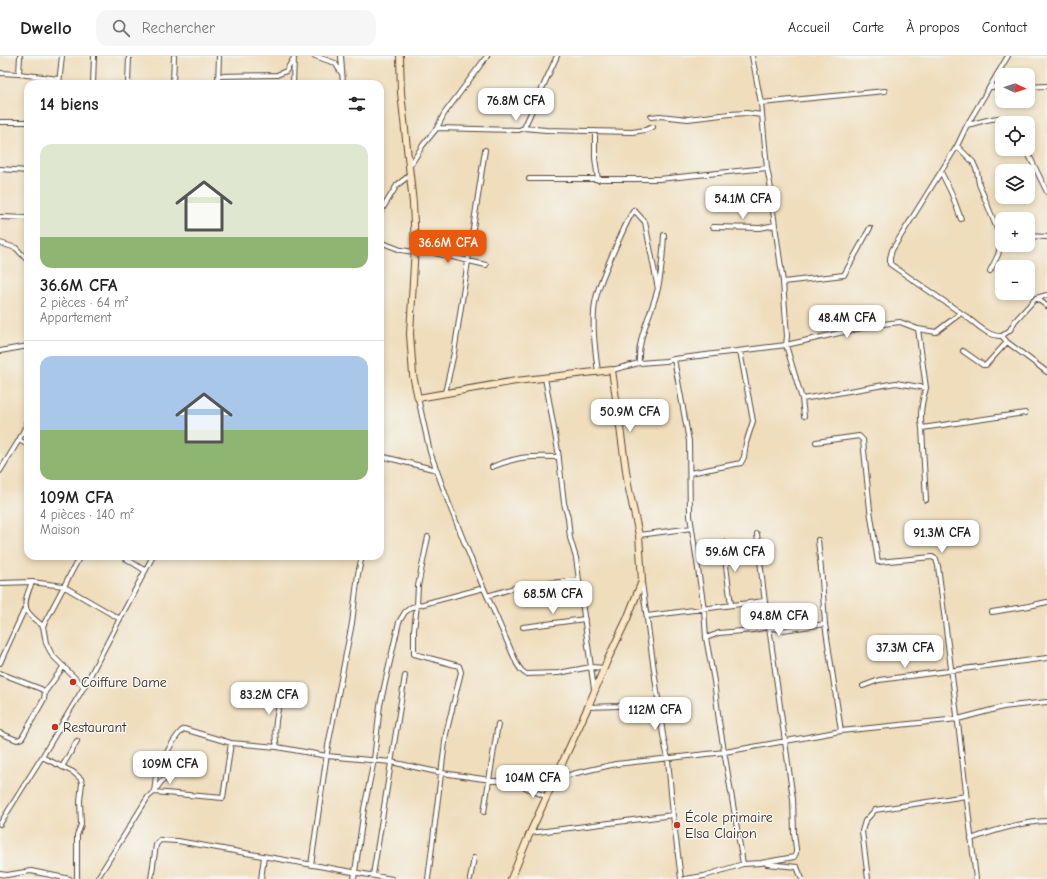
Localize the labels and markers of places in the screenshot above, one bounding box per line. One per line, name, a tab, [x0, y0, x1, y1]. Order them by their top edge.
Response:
pin: 76.8M CFA	[470, 88, 562, 122]
pin: 54.1M CFA	[697, 186, 789, 220]
pin: 36.6M CFA	[402, 230, 494, 264]
pin: 48.4M CFA	[801, 305, 893, 339]
pin: 50.9M CFA	[584, 399, 676, 433]
pin: 91.3M CFA	[896, 520, 988, 554]
pin: 59.6M CFA	[689, 539, 781, 573]
pin: 68.5M CFA	[507, 581, 599, 615]
pin: 94.8M CFA	[733, 603, 825, 637]
pin: 37.3M CFA	[859, 635, 951, 669]
place label: Coiffure Dame	[81, 674, 167, 691]
marker: Coiffure Dame	[68, 677, 78, 687]
pin: 83.2M CFA	[223, 682, 315, 716]
pin: 112M CFA	[614, 697, 696, 731]
place label: Restaurant	[63, 719, 127, 736]
marker: Restaurant	[50, 722, 60, 732]
pin: 109M CFA	[129, 751, 211, 785]
pin: 104M CFA	[492, 765, 574, 799]
place label: École primaire Elsa Clairon	[685, 809, 773, 842]
marker: École primaire Elsa Clairon	[672, 820, 682, 830]

